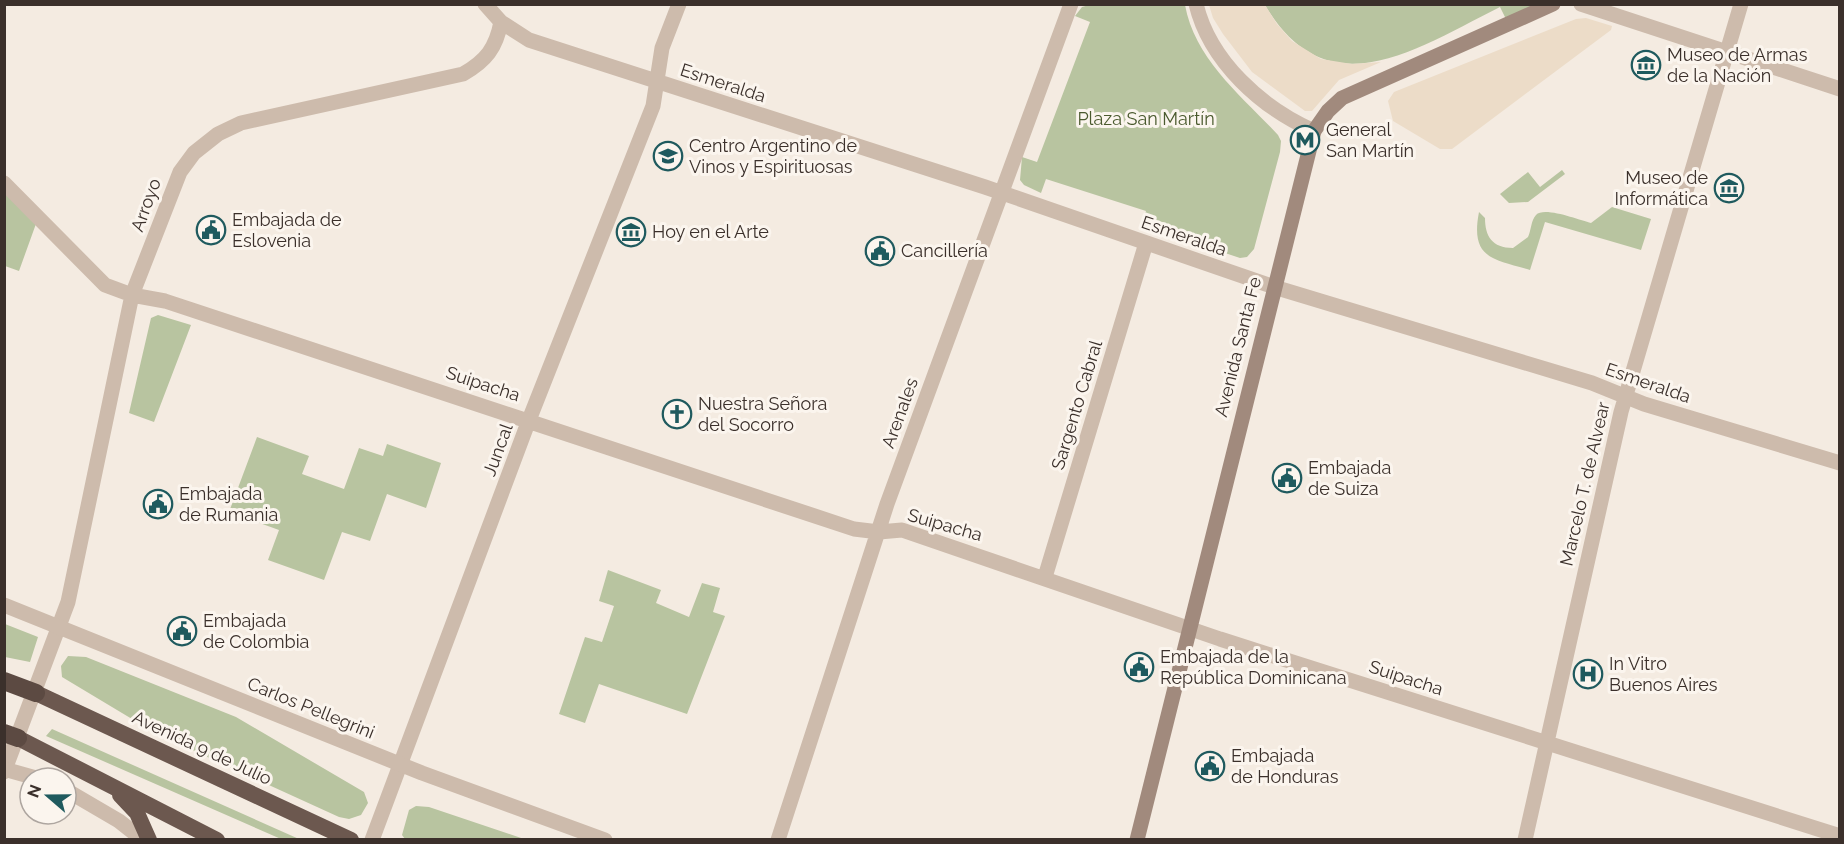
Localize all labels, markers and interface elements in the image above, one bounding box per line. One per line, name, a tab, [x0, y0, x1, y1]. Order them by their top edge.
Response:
place label: Museo de Armas de la Nación	[1667, 44, 1808, 86]
museum icon: Museo de Armas de la Nación	[1630, 49, 1662, 81]
street label: Esmeralda	[678, 59, 769, 106]
park label: Plaza San Martín	[1077, 108, 1215, 129]
place label: General San Martín	[1326, 119, 1414, 161]
metro station icon: General San Martín	[1289, 124, 1321, 156]
place label: Centro Argentino de Vinos y Espirituosas	[689, 135, 857, 177]
school or university icon: Centro Argentino de Vinos y Espirituosas	[652, 140, 684, 172]
place label: Museo de Informática	[1615, 167, 1708, 209]
museum icon: Museo de Informática	[1713, 172, 1745, 204]
street label: Arroyo	[126, 175, 165, 234]
place label: Embajada de Eslovenia	[232, 209, 342, 251]
street label: Esmeralda	[1139, 211, 1230, 260]
public building icon: Embajada de Eslovenia	[195, 214, 227, 246]
museum icon: Hoy en el Arte	[615, 216, 647, 248]
place label: Hoy en el Arte	[652, 221, 769, 242]
public building icon: Cancillería	[864, 235, 896, 267]
place label: Cancillería	[901, 240, 988, 261]
street label: Avenida Santa Fe	[1210, 274, 1265, 419]
street label: Sargento Cabral	[1047, 337, 1106, 472]
street label: Esmeralda	[1603, 358, 1694, 407]
street label: Suipacha	[443, 362, 523, 405]
street label: Arenales	[877, 375, 922, 451]
place label: Nuestra Señora del Socorro	[698, 393, 827, 435]
church icon: Nuestra Señora del Socorro	[661, 398, 693, 430]
street label: Marcelo T. de Alvear	[1555, 399, 1614, 568]
street label: Juncal	[478, 421, 517, 479]
place label: Embajada de Suiza	[1308, 457, 1391, 499]
public building icon: Embajada de Suiza	[1271, 462, 1303, 494]
place label: Embajada de Rumania	[179, 483, 278, 525]
public building icon: Embajada de Rumania	[142, 488, 174, 520]
street label: Suipacha	[905, 504, 985, 545]
place label: Embajada de Colombia	[203, 610, 309, 652]
public building icon: Embajada de Colombia	[166, 615, 198, 647]
place label: Embajada de la República Dominicana	[1160, 646, 1347, 688]
public building icon: Embajada de la República Dominicana	[1123, 651, 1155, 683]
place label: In Vitro Buenos Aires	[1609, 653, 1718, 695]
street label: Suipacha	[1366, 656, 1446, 699]
hospital icon: In Vitro Buenos Aires	[1572, 658, 1604, 690]
street label: Carlos Pellegrini	[245, 672, 378, 743]
street label: Avenida 9 de Julio	[129, 706, 275, 789]
place label: Embajada de Honduras	[1231, 745, 1339, 787]
public building icon: Embajada de Honduras	[1194, 750, 1226, 782]
north arrow	[18, 766, 78, 826]
text: N	[23, 782, 45, 800]

